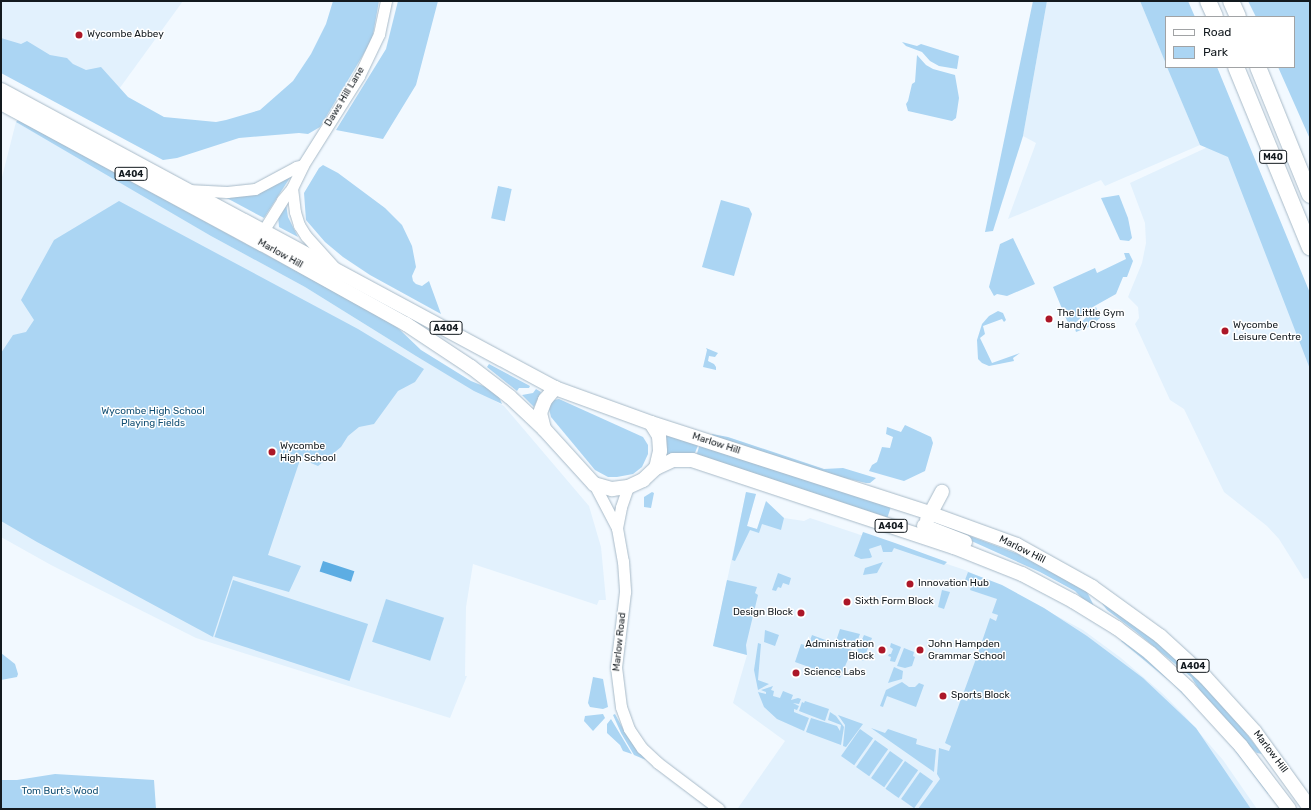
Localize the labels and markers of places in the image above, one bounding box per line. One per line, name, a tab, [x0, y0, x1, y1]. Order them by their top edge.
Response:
place label: Wycombe Abbey	[87, 29, 164, 41]
marker: Wycombe Abbey	[74, 30, 84, 40]
place label: The Little Gym Handy Cross	[1057, 307, 1124, 330]
marker: The Little Gym Handy Cross	[1044, 314, 1054, 324]
place label: Wycombe Leisure Centre	[1233, 319, 1301, 342]
marker: Wycombe Leisure Centre	[1220, 326, 1230, 336]
place label: Wycombe High School	[280, 440, 336, 464]
marker: Wycombe High School	[267, 447, 277, 457]
place label: Innovation Hub	[918, 578, 989, 590]
marker: Innovation Hub	[905, 579, 915, 589]
place label: Sixth Form Block	[855, 596, 934, 608]
marker: Sixth Form Block	[842, 597, 852, 607]
place label: Design Block	[733, 607, 793, 619]
marker: Design Block	[796, 608, 806, 618]
place label: Administration Block	[805, 638, 874, 662]
place label: John Hampden Grammar School	[928, 638, 1005, 662]
marker: Administration Block	[877, 645, 887, 655]
marker: John Hampden Grammar School	[915, 645, 925, 655]
place label: Science Labs	[804, 667, 866, 679]
marker: Science Labs	[791, 668, 801, 678]
place label: Sports Block	[951, 690, 1010, 702]
marker: Sports Block	[938, 691, 948, 701]

